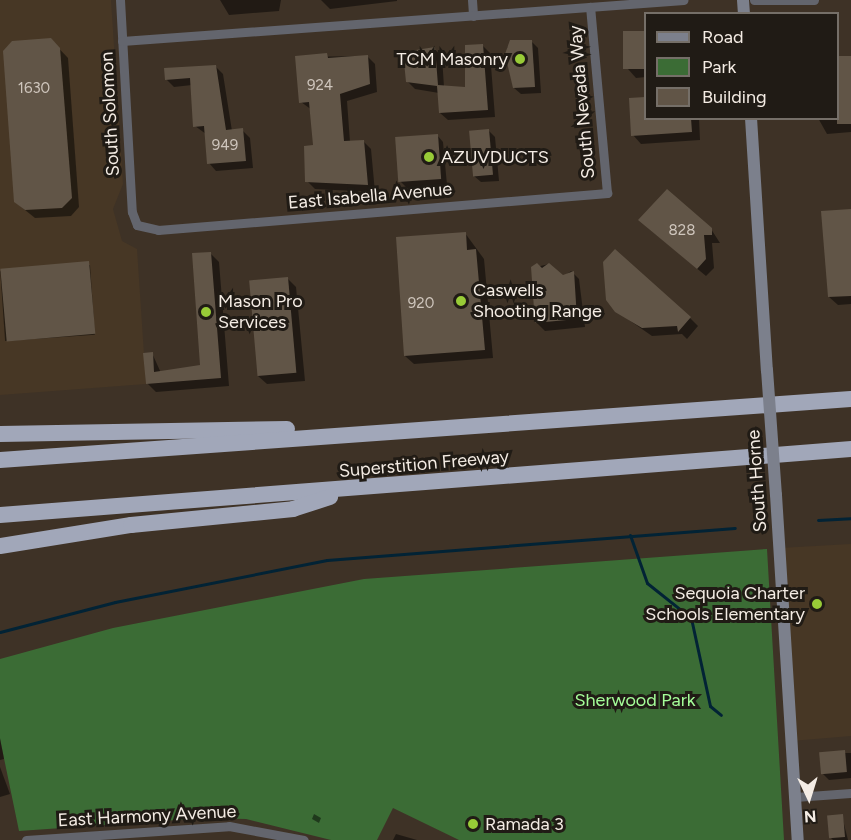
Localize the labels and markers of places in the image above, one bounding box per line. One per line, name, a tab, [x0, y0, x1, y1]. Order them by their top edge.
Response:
place label: TCM Masonry	[397, 48, 508, 70]
marker: TCM Masonry	[513, 52, 527, 66]
place label: AZUVDUCTS	[441, 146, 549, 168]
marker: AZUVDUCTS	[422, 150, 436, 164]
place label: Caswells Shooting Range	[473, 280, 602, 322]
place label: Mason Pro Services	[218, 291, 303, 334]
marker: Caswells Shooting Range	[454, 294, 468, 308]
marker: Mason Pro Services	[199, 305, 213, 319]
place label: Sequoia Charter Schools Elementary	[645, 583, 805, 626]
marker: Sequoia Charter Schools Elementary	[810, 597, 824, 611]
place label: Ramada 3	[485, 813, 564, 835]
marker: Ramada 3	[466, 817, 480, 831]

